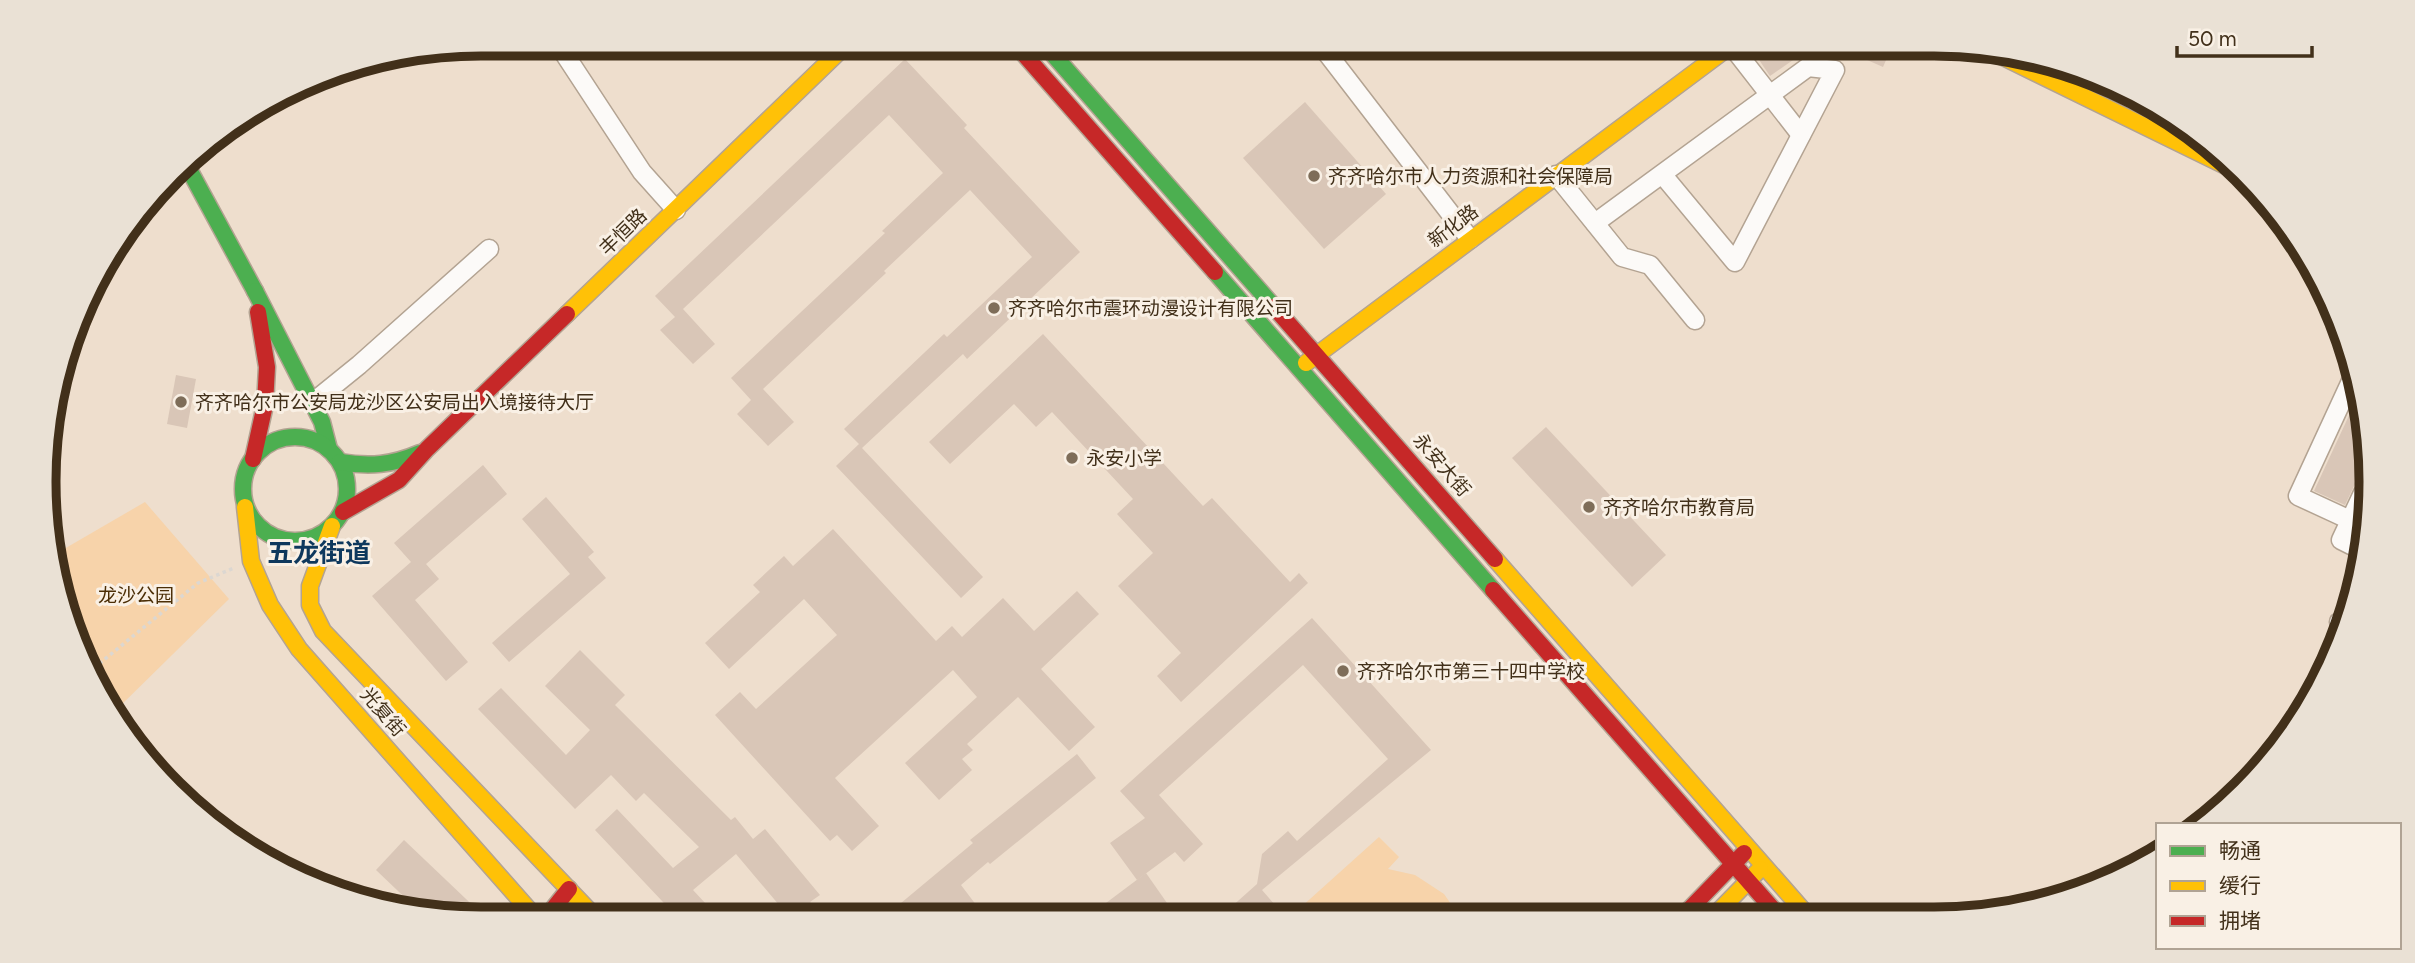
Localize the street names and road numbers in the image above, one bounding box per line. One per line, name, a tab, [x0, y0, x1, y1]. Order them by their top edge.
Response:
street label: 新化路	[1423, 200, 1483, 252]
street label: 丰恒路	[595, 204, 651, 260]
street label: 永安大街	[1408, 429, 1476, 501]
street label: 光复街	[356, 683, 410, 741]

